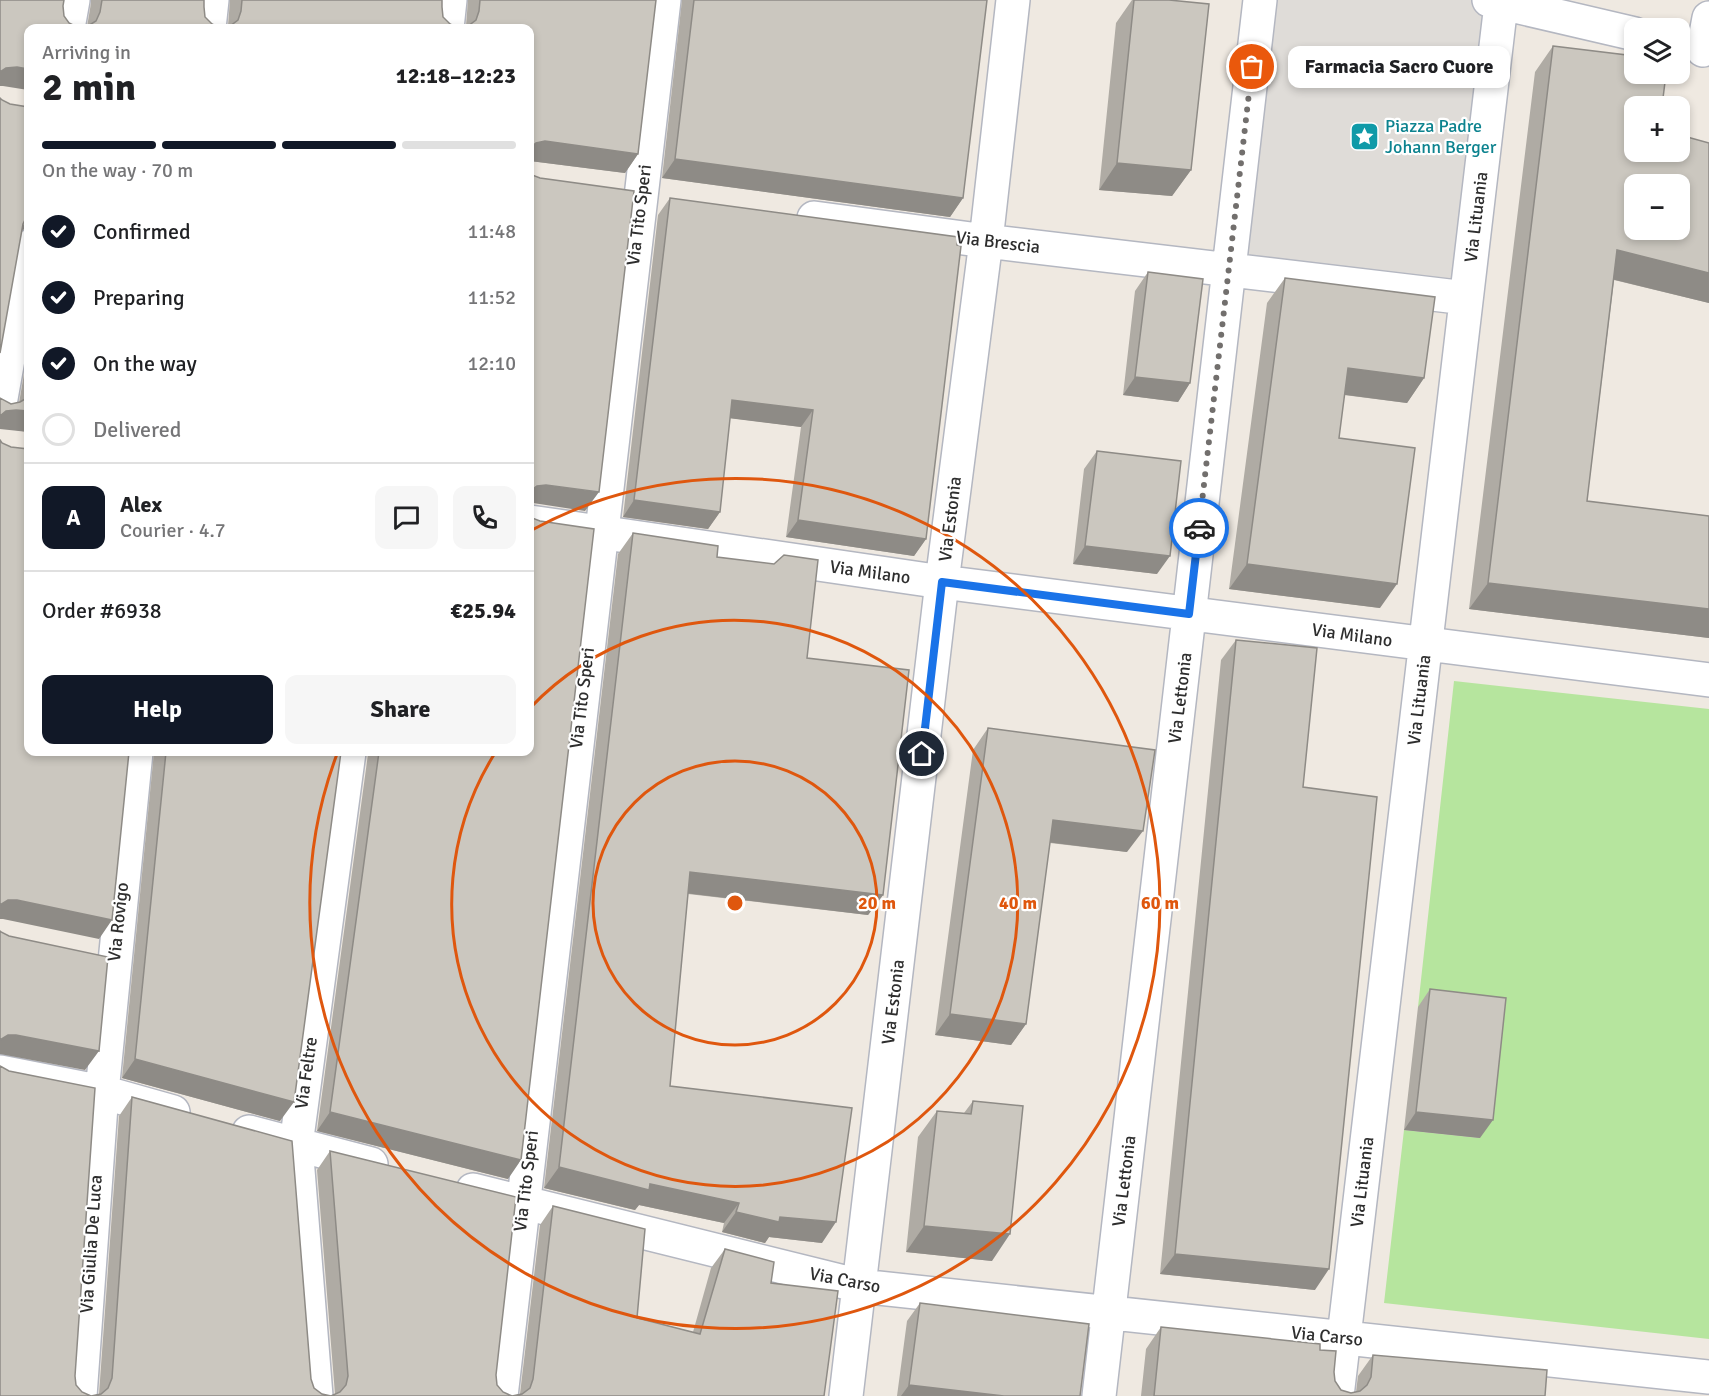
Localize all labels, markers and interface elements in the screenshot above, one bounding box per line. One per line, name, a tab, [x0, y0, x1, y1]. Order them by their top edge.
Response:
map controls	[1624, 18, 1690, 240]
button: layers	[1624, 18, 1690, 84]
text: Arriving in	[42, 40, 131, 65]
pin	[1226, 41, 1277, 92]
callout: Farmacia Sacro Cuore	[1288, 46, 1510, 88]
icon: bag	[1235, 50, 1268, 83]
text: Farmacia Sacro Cuore	[1304, 54, 1494, 79]
text: 12:18–12:23	[396, 62, 516, 89]
text: 2 min	[42, 63, 136, 111]
button: +	[1624, 96, 1690, 162]
place label: Piazza Padre Johann Berger	[1385, 115, 1497, 158]
place icon: Piazza Padre Johann Berger	[1348, 120, 1380, 152]
text: On the way · 70 m	[42, 158, 193, 183]
street label: Via Tito Speri	[622, 163, 656, 267]
street label: Via Lituania	[1460, 170, 1492, 264]
button: −	[1624, 174, 1690, 240]
icon: check	[42, 215, 75, 248]
text: Confirmed	[93, 218, 191, 245]
text: 11:48	[467, 219, 516, 244]
street label: Via Brescia	[955, 226, 1041, 258]
icon: check	[42, 281, 75, 314]
text: Preparing	[93, 284, 185, 311]
text: 11:52	[467, 285, 516, 310]
icon: check	[42, 347, 75, 380]
text: On the way	[93, 350, 197, 377]
text: 12:10	[467, 351, 516, 376]
text: Delivered	[93, 416, 181, 443]
street label: Via Estonia	[934, 475, 966, 563]
button: chat	[375, 486, 438, 549]
button: phone	[453, 486, 516, 549]
text: Alex	[120, 491, 162, 518]
courier	[1169, 498, 1229, 558]
text: A	[66, 504, 81, 531]
icon: car	[1183, 512, 1216, 545]
text: Courier · 4.7	[120, 518, 226, 543]
street label: Via Milano	[828, 555, 912, 589]
text: Order #6938	[42, 597, 162, 624]
text: €25.94	[450, 597, 516, 624]
street label: Via Milano	[1310, 618, 1394, 652]
street label: Via Tito Speri	[565, 646, 599, 750]
street label: Via Lettonia	[1163, 651, 1197, 745]
street label: Via Lituania	[1403, 653, 1435, 747]
button: Help	[42, 675, 273, 744]
button: Share	[285, 675, 516, 744]
pin	[896, 728, 947, 779]
icon: home	[905, 737, 938, 770]
street label: Via Rovigo	[103, 881, 133, 963]
text: 20 m	[858, 892, 896, 914]
text: 40 m	[999, 892, 1037, 914]
text: 60 m	[1141, 892, 1179, 914]
centre of rings	[725, 893, 745, 913]
street label: Via Estonia	[877, 958, 909, 1046]
street label: Via Feltre	[290, 1035, 322, 1111]
street label: Via Tito Speri	[509, 1129, 543, 1233]
street label: Via Lettonia	[1107, 1134, 1141, 1228]
street label: Via Lituania	[1346, 1135, 1378, 1229]
street label: Via Giulia De Luca	[75, 1174, 107, 1314]
street label: Via Carso	[808, 1262, 882, 1298]
street label: Via Carso	[1290, 1321, 1364, 1351]

